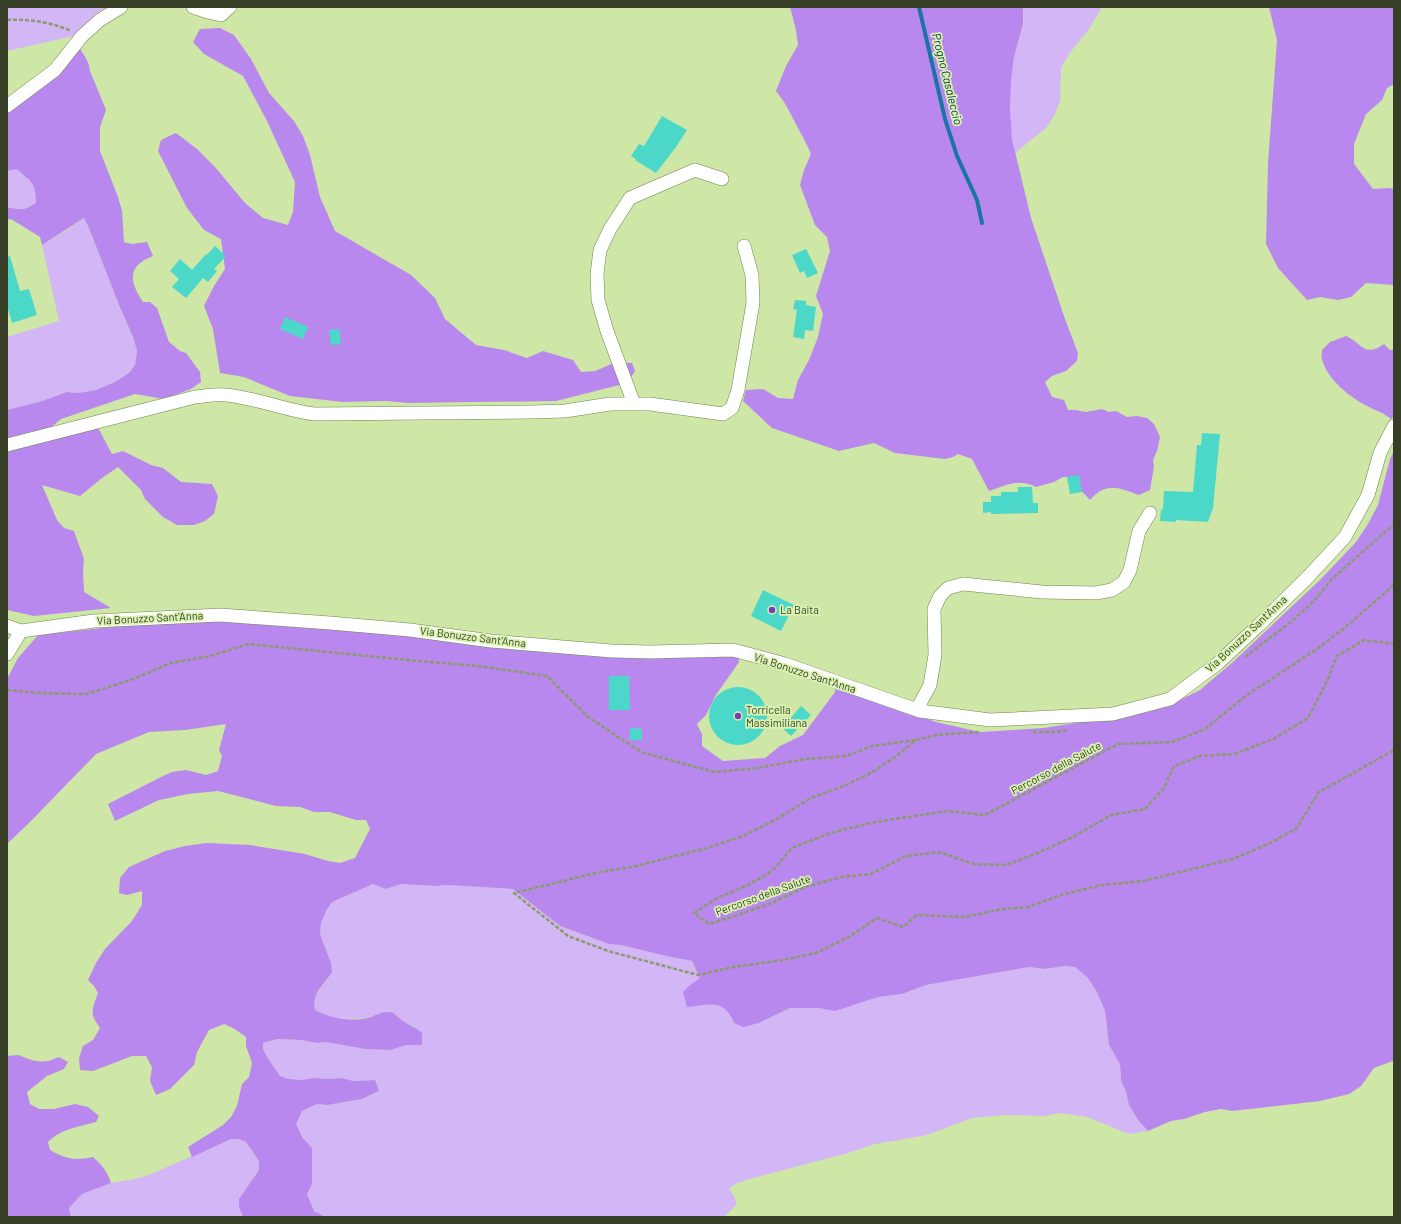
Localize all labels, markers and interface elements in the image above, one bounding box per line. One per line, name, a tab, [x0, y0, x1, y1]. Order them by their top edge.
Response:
water label: Progno Casaleccio	[930, 31, 966, 126]
street label: Via Bonuzzo Sant'Anna	[1202, 592, 1289, 675]
place label: La Baita	[780, 603, 819, 616]
marker: La Baita	[767, 605, 777, 615]
street label: Via Bonuzzo Sant'Anna	[96, 608, 204, 627]
street label: Via Bonuzzo Sant'Anna	[419, 624, 527, 649]
street label: Via Bonuzzo Sant'Anna	[752, 650, 858, 695]
place label: Torricella Massimiliana	[746, 703, 807, 729]
marker: Torricella Massimiliana	[733, 711, 743, 721]
street label: Percorso della Salute	[1008, 738, 1103, 797]
street label: Percorso della Salute	[714, 871, 812, 918]

